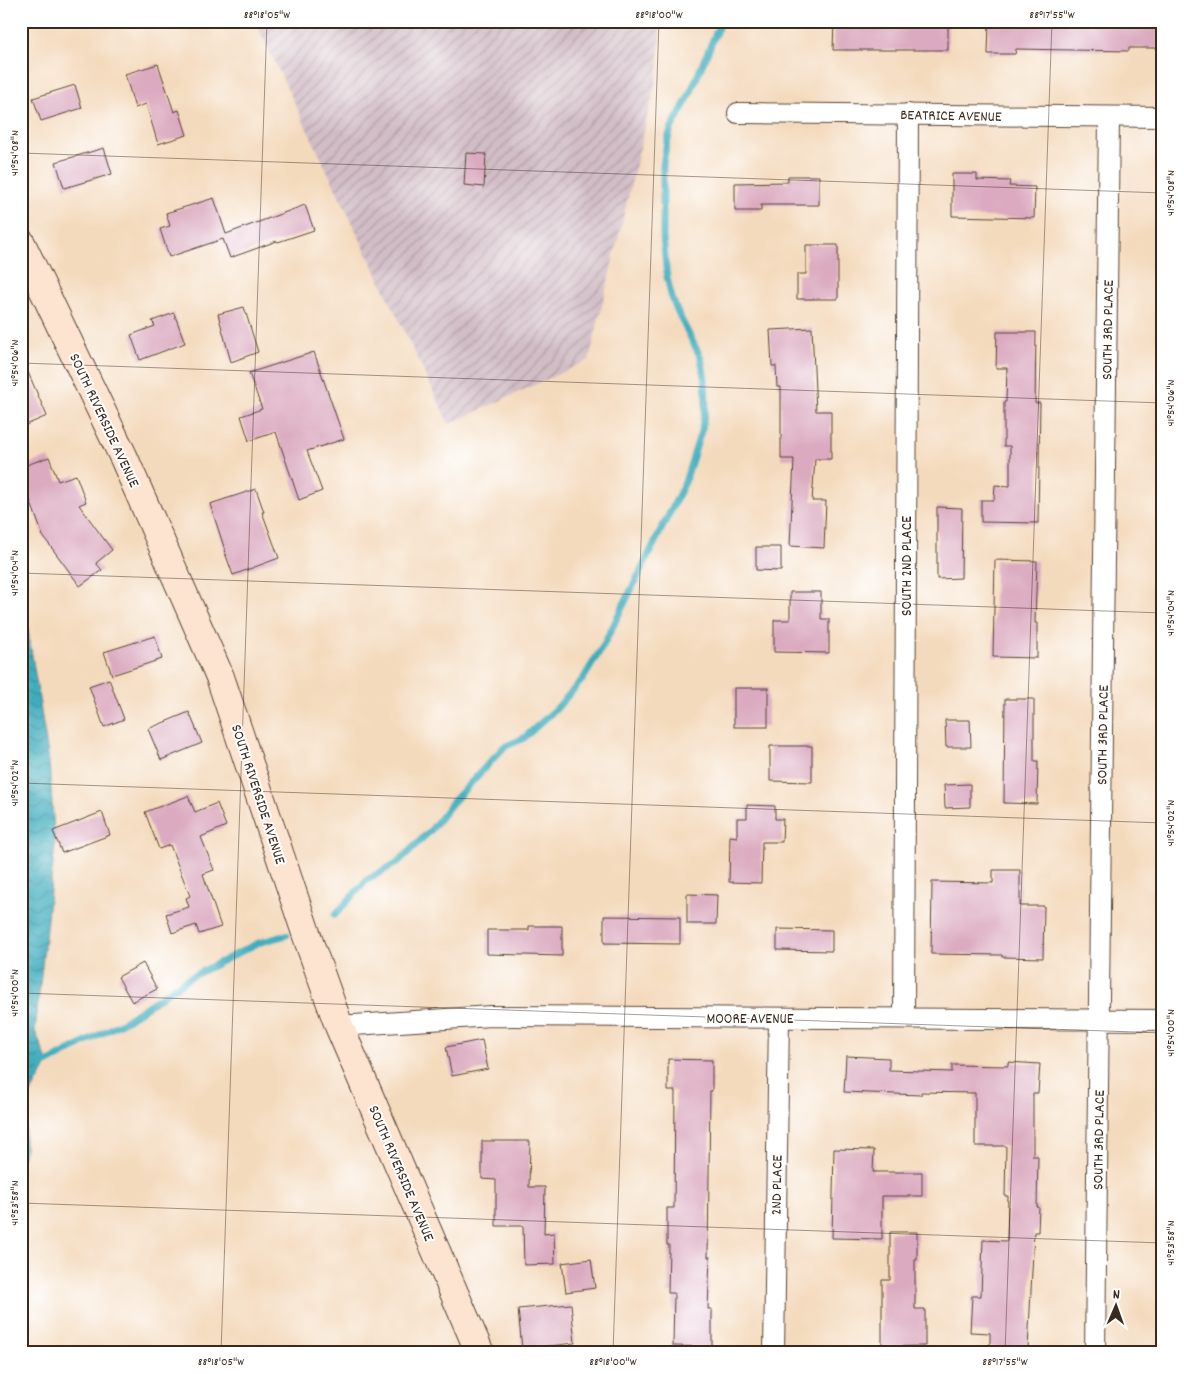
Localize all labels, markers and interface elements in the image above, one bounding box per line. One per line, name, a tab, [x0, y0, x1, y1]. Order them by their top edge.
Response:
text: 88°18'05"W	[244, 7, 290, 24]
text: 88°18'00"W	[635, 7, 683, 24]
text: 88°17'55"W	[1029, 7, 1075, 24]
street label: BEATRICE AVENUE	[900, 105, 1002, 129]
text: 41°54'08"N	[7, 130, 24, 176]
text: 41°54'08"N	[1163, 170, 1180, 216]
street label: SOUTH 3RD PLACE	[1097, 280, 1121, 380]
text: 41°54'06"N	[7, 339, 24, 386]
street label: SOUTH RIVERSIDE AVENUE	[62, 350, 144, 492]
text: 41°54'06"N	[1163, 379, 1180, 426]
street label: SOUTH 2ND PLACE	[897, 516, 919, 616]
text: 41°54'04"N	[7, 550, 24, 596]
text: 41°54'04"N	[1163, 590, 1180, 636]
street label: SOUTH 3RD PLACE	[1092, 685, 1116, 785]
street label: SOUTH RIVERSIDE AVENUE	[224, 722, 290, 868]
text: 41°54'02"N	[7, 760, 24, 806]
text: 41°54'02"N	[1163, 800, 1180, 846]
text: 41°54'00"N	[7, 969, 24, 1017]
street label: MOORE AVENUE	[706, 1009, 794, 1031]
text: 41°54'00"N	[1163, 1009, 1180, 1057]
street label: SOUTH 3RD PLACE	[1088, 1090, 1112, 1190]
street label: SOUTH RIVERSIDE AVENUE	[362, 1102, 439, 1245]
street label: 2ND PLACE	[766, 1154, 790, 1215]
text: 41°53'58"N	[7, 1180, 24, 1226]
text: 41°53'58"N	[1163, 1220, 1180, 1266]
north arrow	[1092, 1282, 1142, 1332]
text: N	[1113, 1285, 1120, 1305]
text: 88°18'05"W	[198, 1354, 244, 1371]
text: 88°18'00"W	[589, 1354, 637, 1371]
text: 88°17'55"W	[982, 1354, 1028, 1371]

